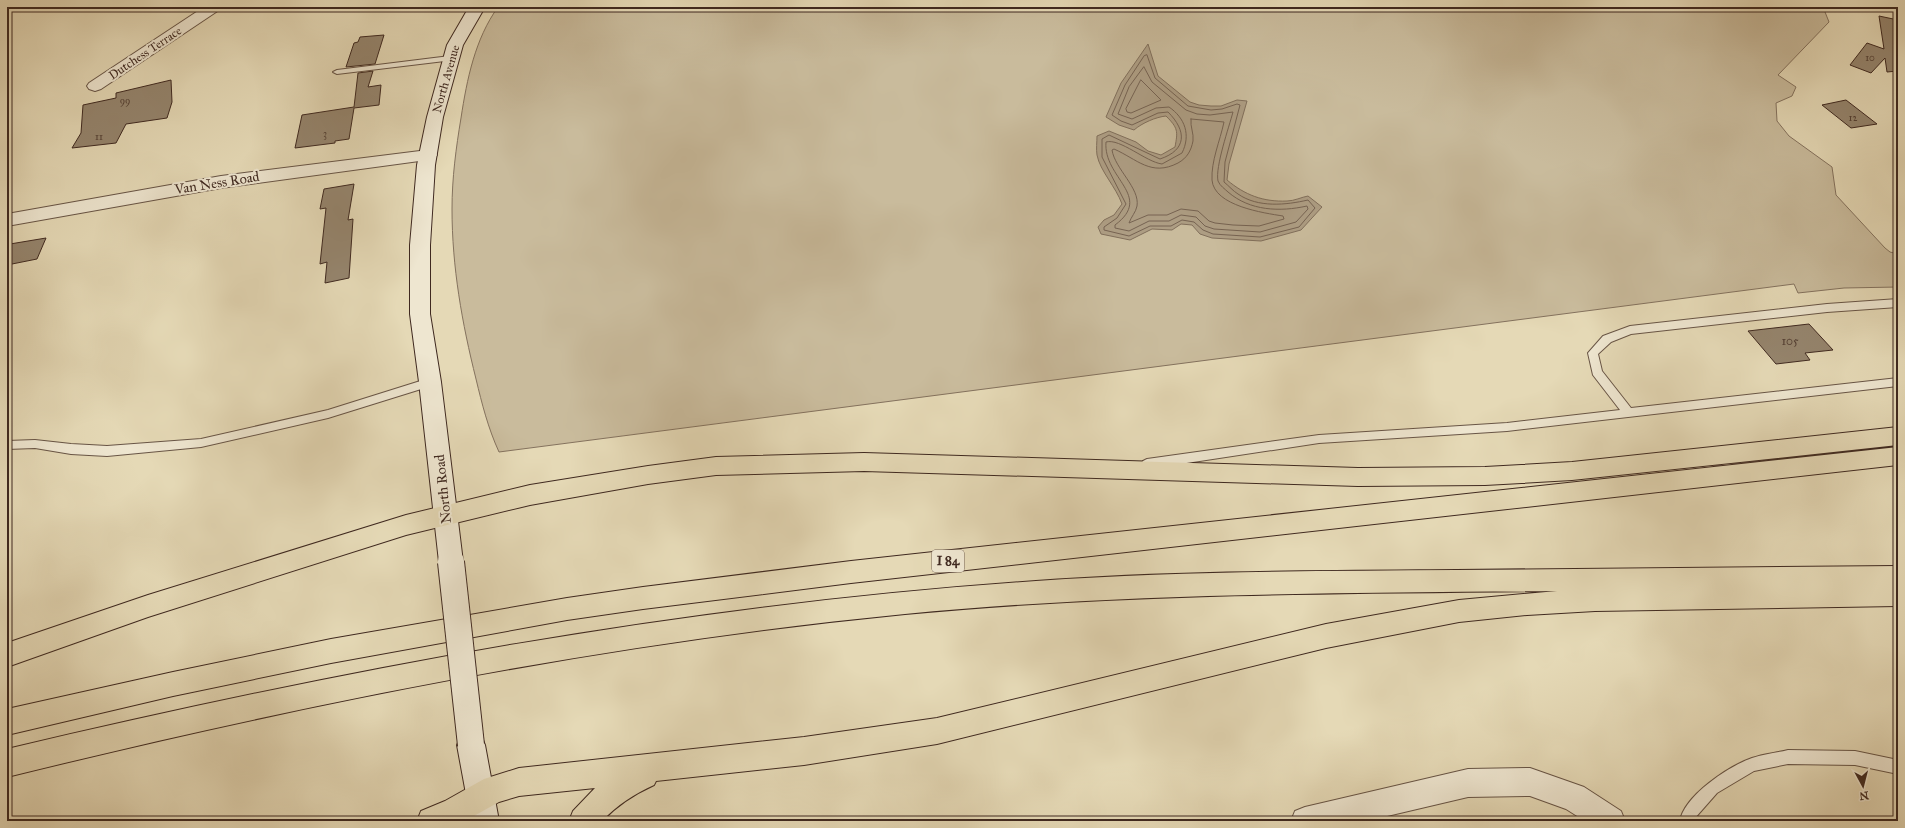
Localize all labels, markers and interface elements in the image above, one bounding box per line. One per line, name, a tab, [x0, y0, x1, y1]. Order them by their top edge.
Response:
street label: Dutchess Terrace	[106, 24, 184, 82]
street label: North Avenue	[430, 43, 462, 115]
house number: 10	[1865, 52, 1875, 64]
house number: 99	[120, 95, 130, 107]
house number: 12	[1849, 112, 1858, 124]
house number: 3	[323, 128, 327, 140]
house number: 11	[95, 131, 103, 143]
street label: Van Ness Road	[172, 168, 261, 198]
house number: 105	[1781, 334, 1799, 348]
street label: North Road	[431, 454, 455, 524]
road number: I 84	[932, 550, 964, 572]
north arrow	[1843, 766, 1883, 806]
text: N	[1858, 788, 1870, 803]

